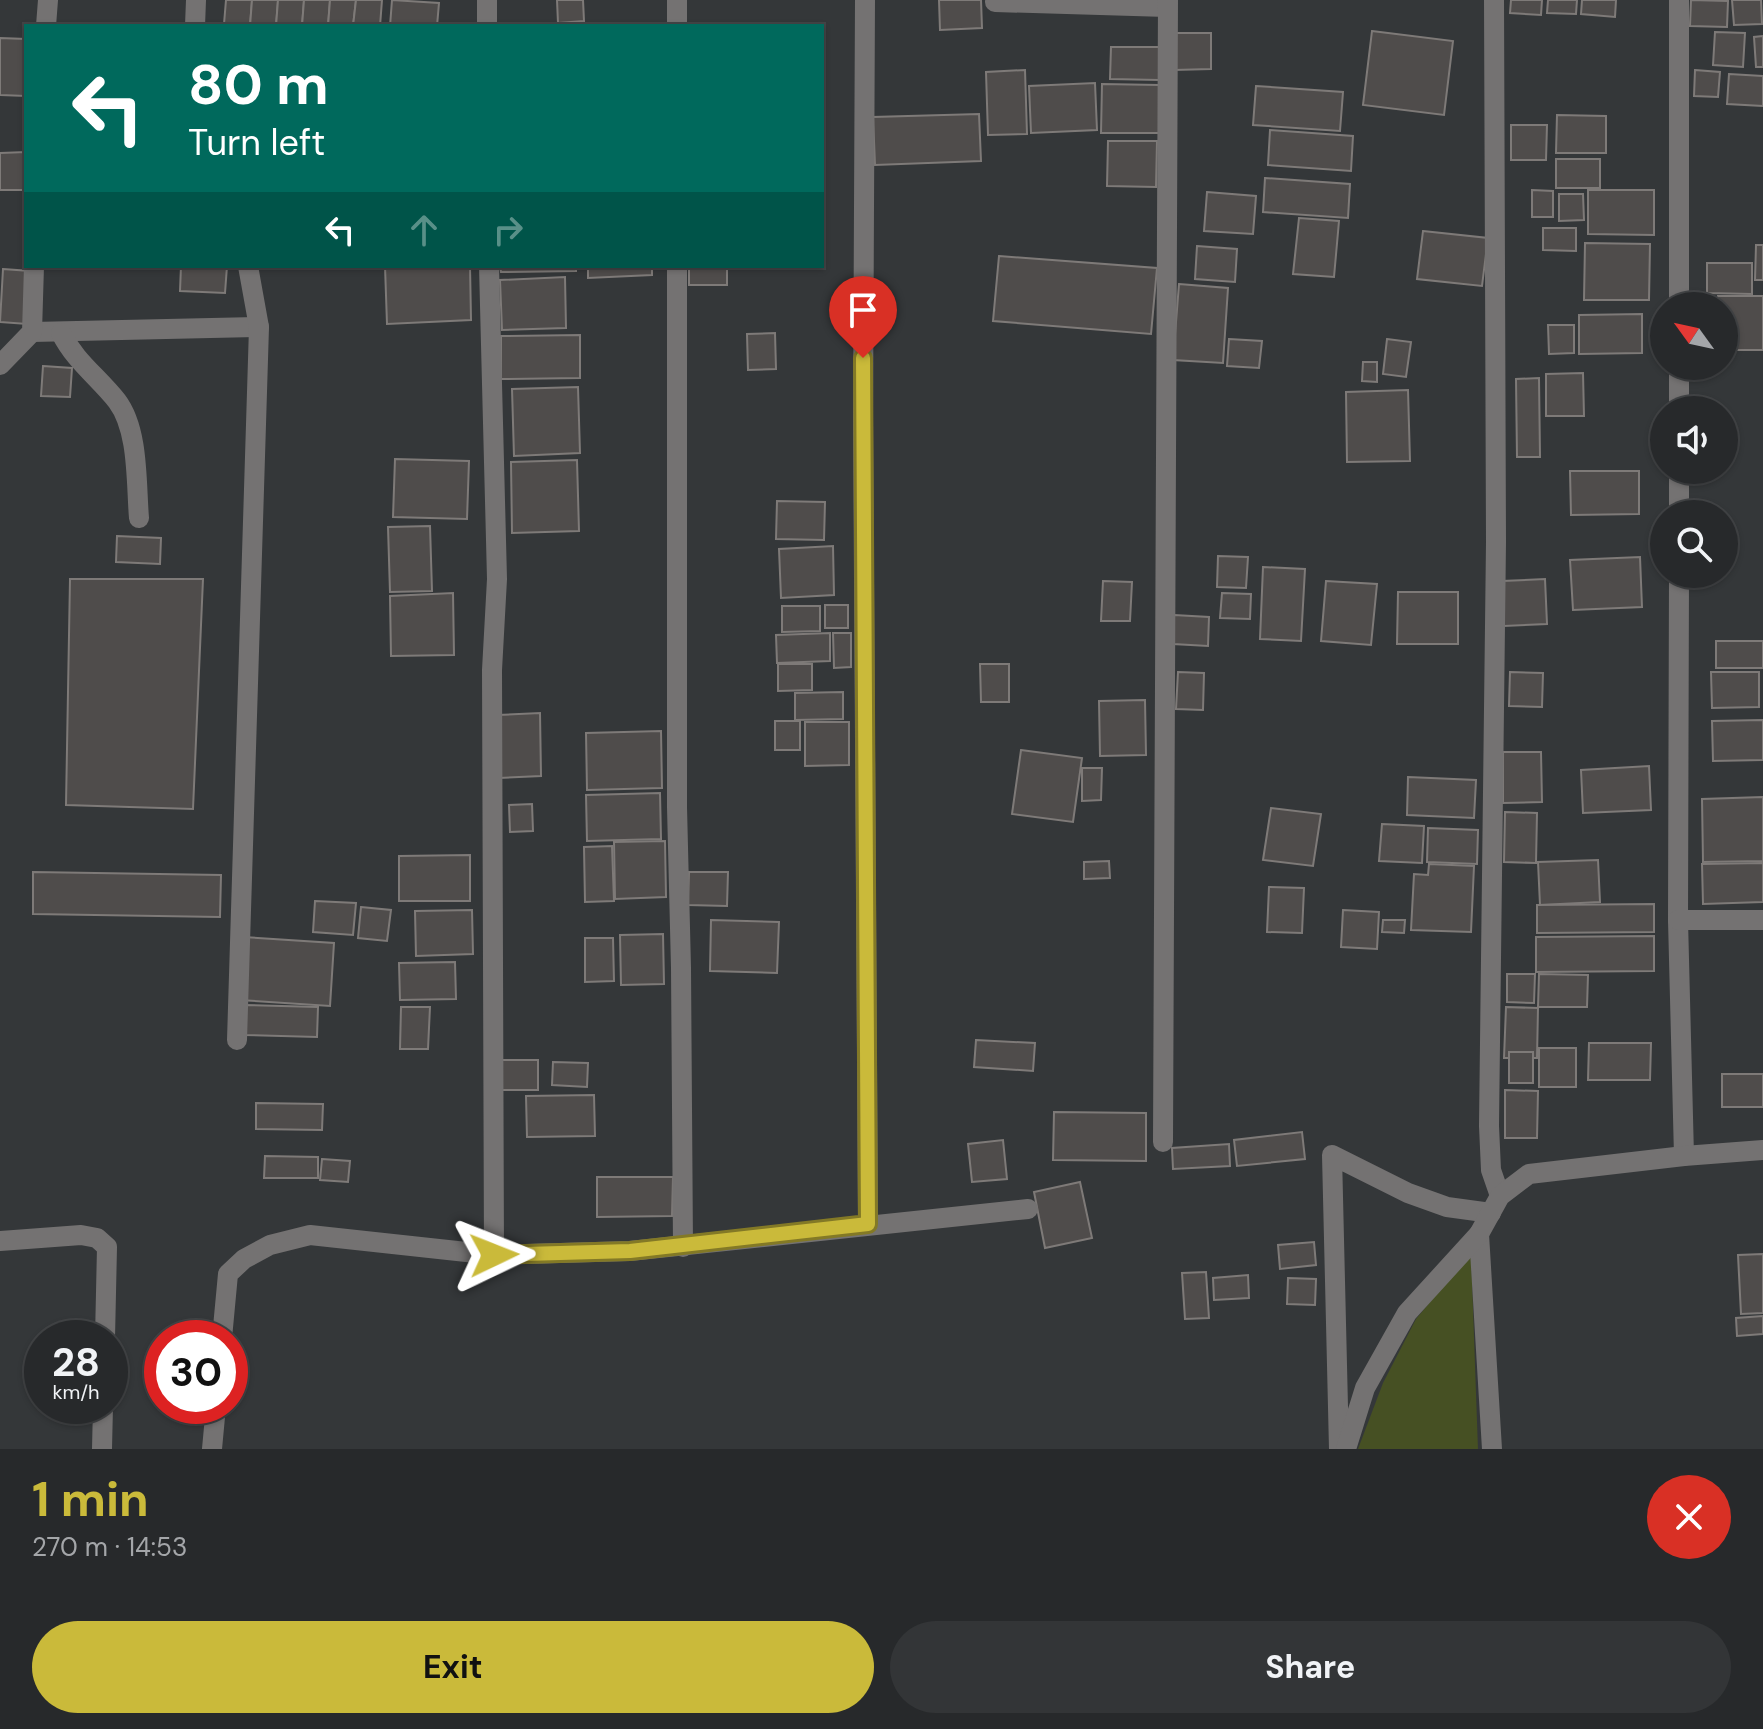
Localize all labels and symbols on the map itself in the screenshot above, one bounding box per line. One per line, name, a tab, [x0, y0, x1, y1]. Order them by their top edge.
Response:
pin	[829, 276, 897, 358]
north arrow	[1650, 292, 1738, 380]
position arrow	[452, 1213, 536, 1297]
speed limit sign: 30	[144, 1320, 248, 1424]

